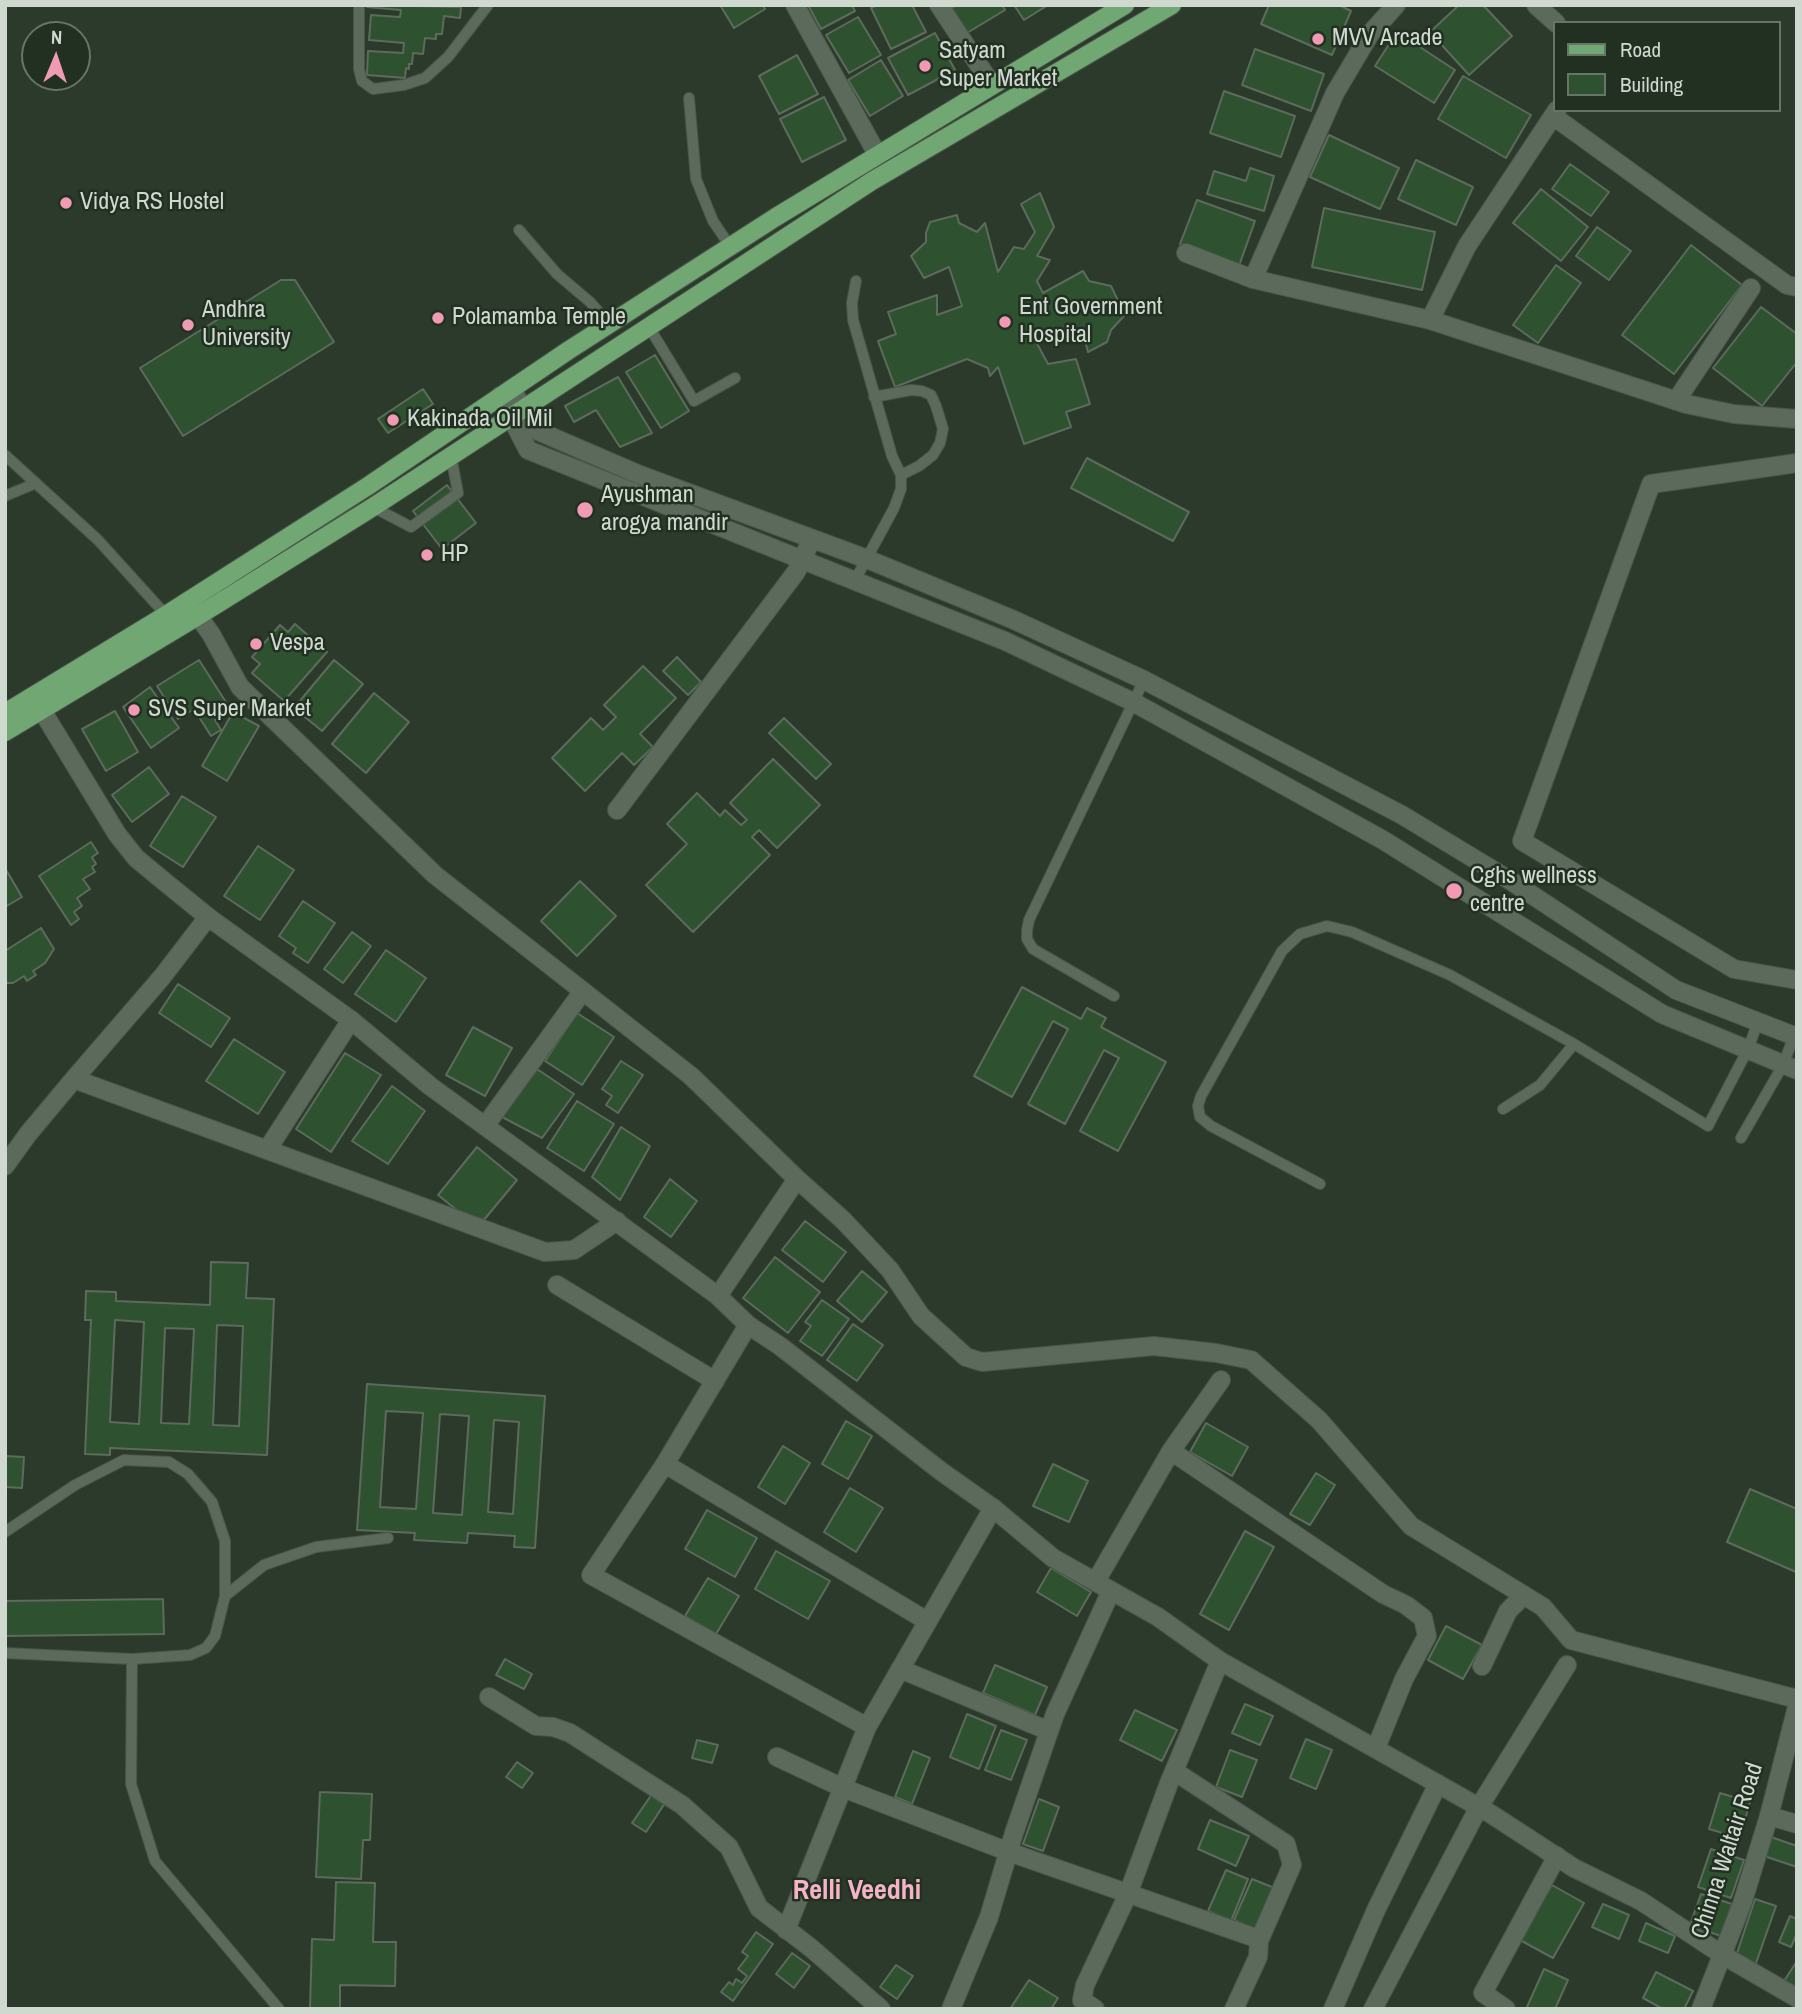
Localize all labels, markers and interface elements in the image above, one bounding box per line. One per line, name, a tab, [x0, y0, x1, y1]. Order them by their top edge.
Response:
north arrow	[21, 21, 91, 91]
legend	[1554, 21, 1781, 112]
text: N	[51, 24, 63, 50]
place label: MVV Arcade	[1332, 25, 1442, 53]
marker: MVV Arcade	[1310, 31, 1326, 47]
text: Road	[1620, 35, 1661, 64]
place label: Satyam Super Market	[939, 38, 1057, 94]
marker: Satyam Super Market	[917, 58, 933, 74]
text: Building	[1620, 70, 1683, 99]
place label: Vidya RS Hostel	[80, 189, 224, 217]
marker: Vidya RS Hostel	[58, 195, 74, 211]
place label: Ent Government Hospital	[1019, 294, 1162, 350]
place label: Andhra University	[202, 297, 291, 353]
place label: Polamamba Temple	[452, 304, 626, 332]
marker: Polamamba Temple	[430, 310, 446, 326]
marker: Ent Government Hospital	[997, 314, 1013, 330]
marker: Andhra University	[180, 317, 196, 333]
place label: Kakinada Oil Mil	[407, 406, 552, 434]
marker: Kakinada Oil Mil	[385, 412, 401, 428]
place label: Ayushman arogya mandir	[601, 482, 728, 538]
marker: Ayushman arogya mandir	[575, 500, 595, 520]
place label: HP	[441, 541, 468, 569]
marker: HP	[419, 547, 435, 563]
place label: Vespa	[270, 630, 325, 658]
marker: Vespa	[248, 636, 264, 652]
place label: SVS Super Market	[148, 696, 311, 724]
marker: SVS Super Market	[126, 702, 142, 718]
place label: Cghs wellness centre	[1470, 863, 1597, 919]
marker: Cghs wellness centre	[1444, 881, 1464, 901]
street label: Chinna Waltair Road	[1686, 1760, 1770, 1942]
district label: Relli Veedhi	[793, 1874, 921, 1908]

